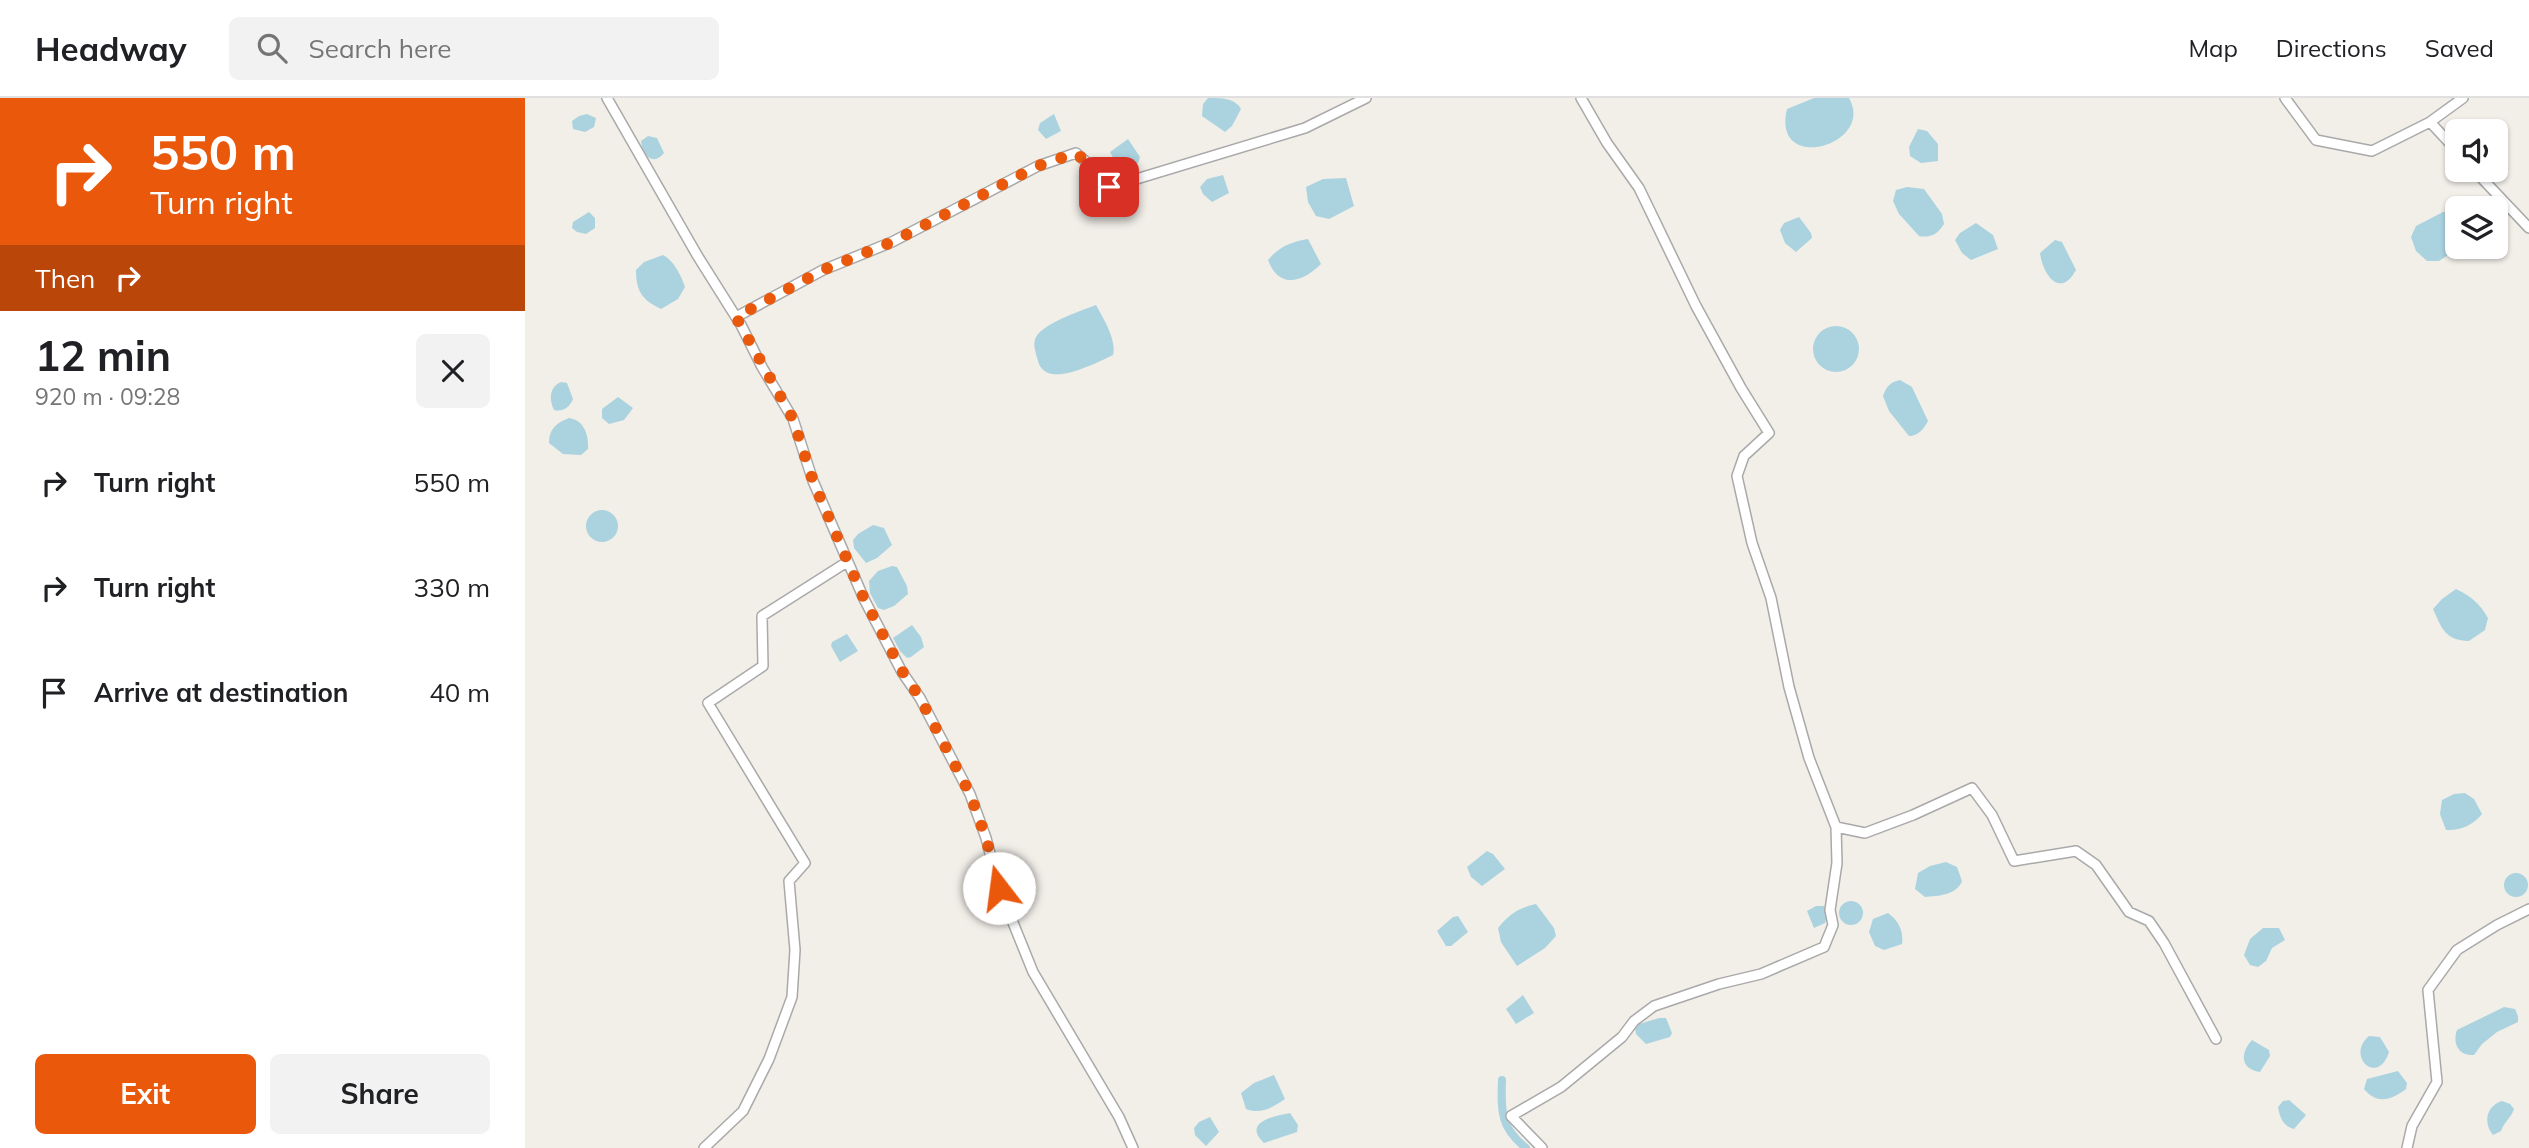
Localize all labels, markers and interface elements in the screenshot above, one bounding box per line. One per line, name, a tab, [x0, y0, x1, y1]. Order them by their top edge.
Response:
search box	[229, 17, 719, 80]
text: Headway	[35, 28, 187, 69]
icon: search	[253, 29, 291, 67]
text: Search here	[309, 32, 451, 65]
text: Map	[2188, 33, 2238, 63]
text: Directions	[2276, 33, 2387, 63]
text: Saved	[2425, 33, 2494, 63]
map controls	[2445, 119, 2508, 259]
button: sound	[2445, 119, 2508, 182]
text: 550 m	[150, 121, 296, 182]
icon: right	[35, 126, 126, 217]
pin	[1079, 157, 1139, 217]
icon: arrive	[1090, 168, 1128, 206]
text: Turn right	[150, 182, 293, 222]
button: layers	[2445, 196, 2508, 259]
icon: right	[109, 259, 147, 297]
text: Then	[35, 262, 95, 295]
text: 12 min	[35, 329, 171, 382]
button: close	[416, 334, 490, 408]
text: 920 m · 09:28	[35, 382, 180, 411]
icon: right	[35, 464, 73, 502]
text: Turn right	[94, 466, 215, 499]
text: 550 m	[414, 466, 490, 499]
icon: right	[35, 569, 73, 607]
text: Turn right	[94, 571, 215, 604]
text: 330 m	[414, 571, 490, 604]
icon: arrive	[35, 674, 73, 712]
text: Arrive at destination	[94, 676, 349, 709]
text: 40 m	[429, 676, 490, 709]
position arrow	[962, 851, 1036, 925]
button: Exit	[35, 1054, 256, 1134]
button: Share	[270, 1054, 490, 1134]

